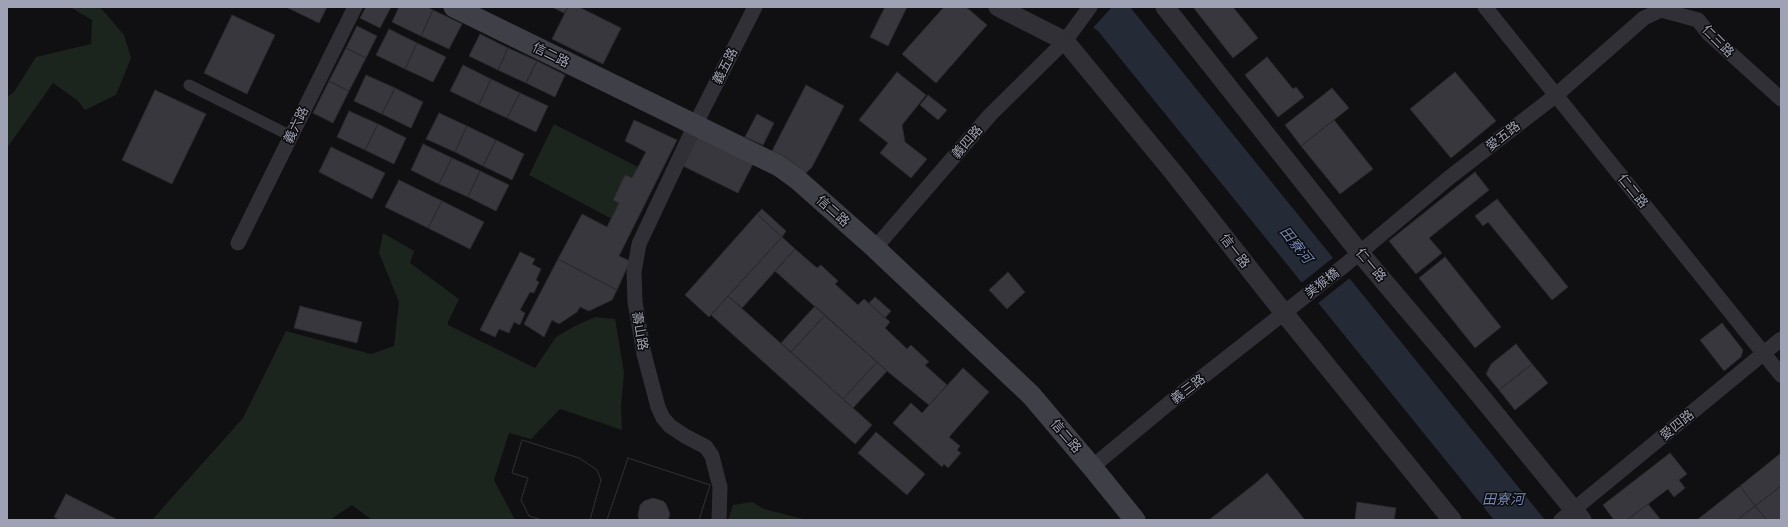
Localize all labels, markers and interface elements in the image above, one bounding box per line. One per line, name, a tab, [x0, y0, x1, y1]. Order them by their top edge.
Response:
street label: 仁三路	[1699, 22, 1737, 60]
street label: 信二路	[530, 39, 572, 71]
street label: 義五路	[709, 45, 741, 87]
street label: 義六路	[280, 104, 312, 146]
street label: 愛五路	[1483, 118, 1523, 154]
street label: 義四路	[948, 122, 986, 162]
street label: 仁二路	[1615, 171, 1651, 211]
street label: 信二路	[813, 192, 853, 230]
water label: 田寮河	[1276, 223, 1316, 267]
street label: 信一路	[1217, 231, 1253, 271]
street label: 仁一路	[1352, 245, 1390, 285]
street label: 美猴橋	[1302, 265, 1342, 301]
street label: 壽山路	[629, 310, 651, 352]
street label: 義三路	[1168, 371, 1208, 407]
street label: 愛四路	[1657, 407, 1697, 443]
street label: 信二路	[1047, 416, 1085, 456]
water label: 田寮河	[1482, 491, 1524, 507]

